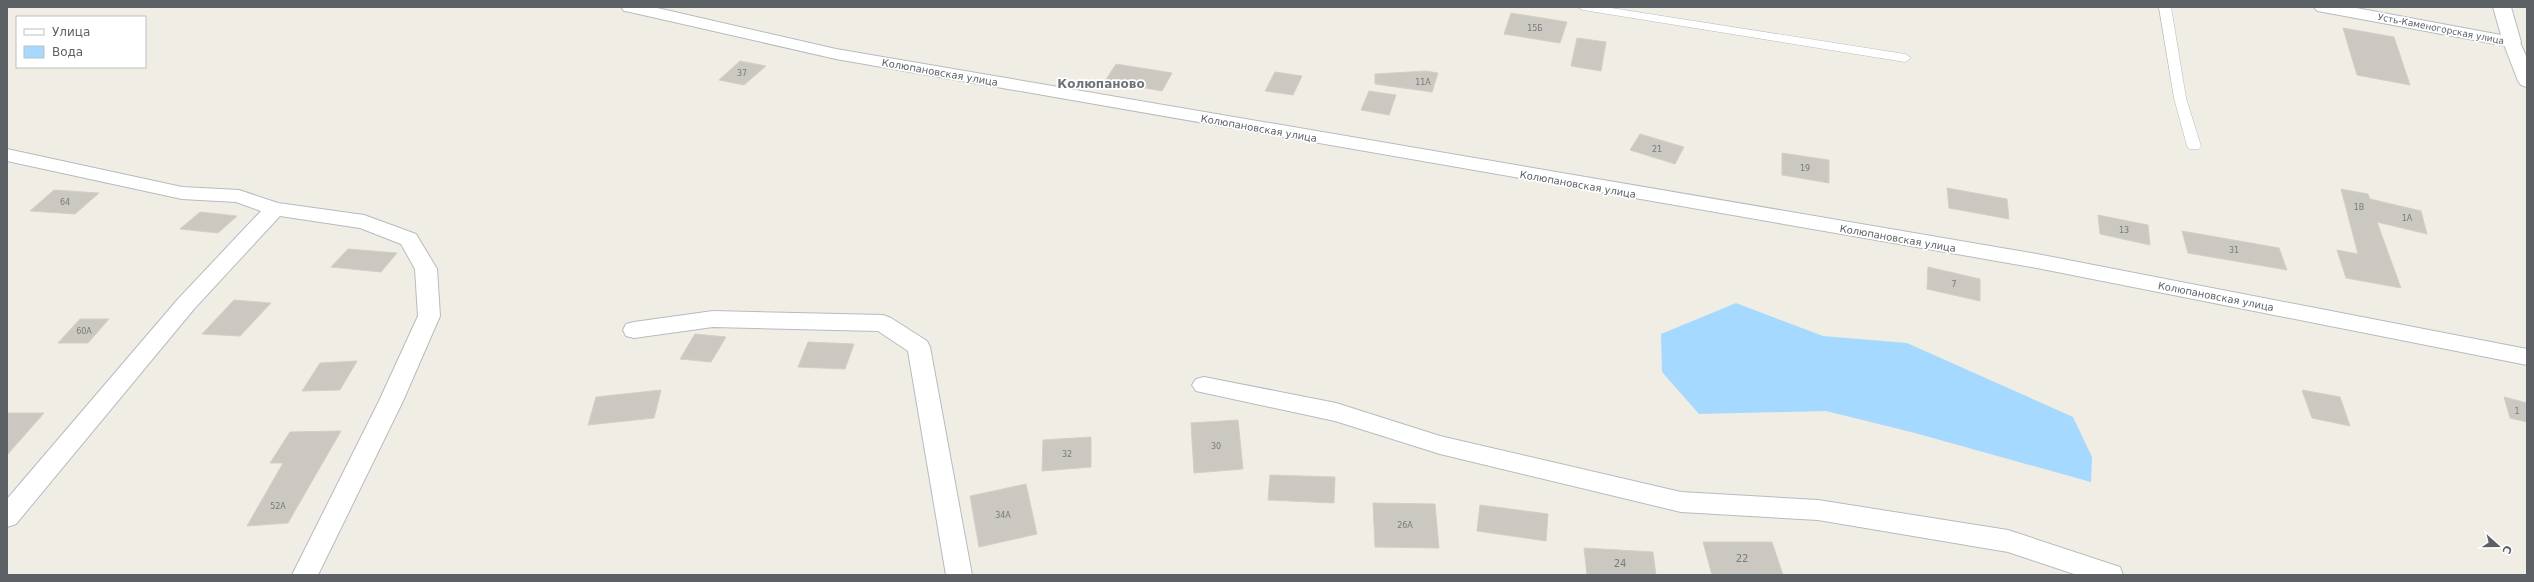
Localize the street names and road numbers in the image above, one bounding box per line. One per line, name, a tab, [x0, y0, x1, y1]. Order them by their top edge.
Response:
street label: Усть-Каменогорская улица	[2377, 12, 2505, 46]
street label: Колюпановская улица	[881, 57, 999, 88]
street label: Колюпановская улица	[1200, 113, 1318, 144]
street label: Колюпановская улица	[1519, 169, 1637, 200]
street label: Колюпановская улица	[1839, 223, 1957, 254]
street label: Колюпановская улица	[2157, 280, 2275, 313]

